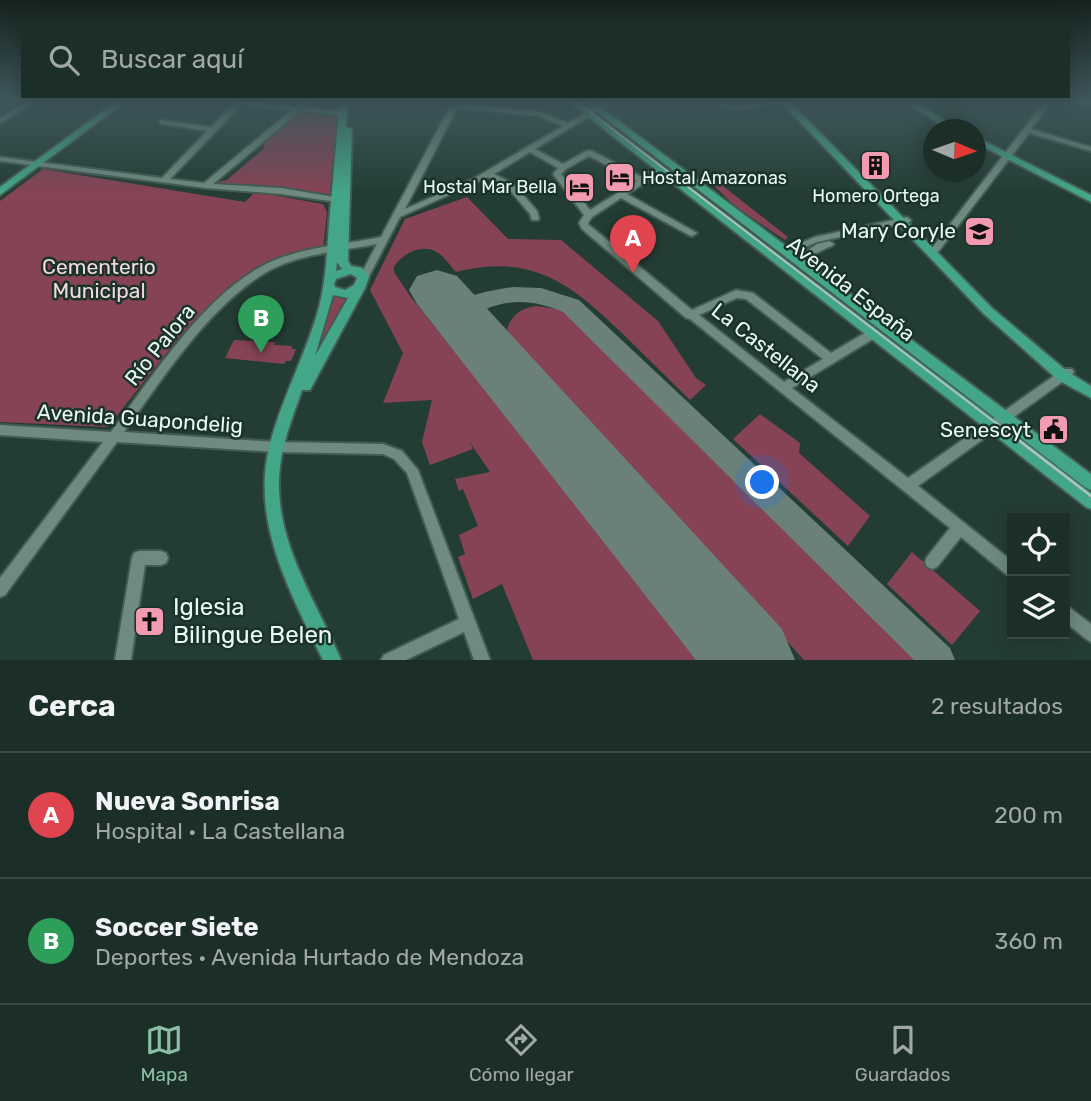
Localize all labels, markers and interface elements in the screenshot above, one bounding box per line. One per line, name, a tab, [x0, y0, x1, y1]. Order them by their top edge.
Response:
search box	[21, 21, 1070, 98]
icon: search	[45, 41, 83, 79]
text: Buscar aquí	[101, 44, 243, 75]
north arrow	[923, 119, 986, 182]
building icon: Homero Ortega	[859, 149, 893, 183]
hotel icon: Hostal Amazonas	[602, 161, 636, 195]
place label: Hostal Amazonas	[642, 167, 787, 189]
hotel icon: Hostal Mar Bella	[563, 170, 597, 204]
place label: Hostal Mar Bella	[423, 176, 557, 198]
place label: Homero Ortega	[812, 185, 940, 207]
school or university icon: Mary Coryle	[962, 214, 996, 248]
pin: A	[610, 215, 656, 273]
place label: Mary Coryle	[841, 218, 956, 243]
street label: Avenida España	[782, 231, 920, 346]
park label: Cementerio Municipal	[42, 254, 156, 303]
pin: B	[238, 295, 284, 353]
street label: La Castellana	[707, 297, 826, 398]
street label: Río Palora	[119, 299, 200, 390]
street label: Avenida Guapondelig	[36, 399, 244, 438]
public building icon: Senescyt	[1037, 413, 1071, 447]
place label: Senescyt	[940, 417, 1031, 442]
your location	[745, 465, 779, 499]
map controls	[1007, 513, 1070, 639]
button: locate	[1007, 513, 1070, 576]
button: layers	[1007, 576, 1070, 639]
place label: Iglesia Bilingue Belen	[173, 593, 332, 649]
church icon: Iglesia Bilingue Belen	[133, 604, 167, 638]
text: Cerca	[28, 688, 116, 724]
text: 2 resultados	[931, 692, 1063, 720]
text: Nueva Sonrisa	[95, 786, 280, 817]
text: A	[43, 801, 59, 829]
text: 200 m	[994, 801, 1063, 829]
text: Hospital · La Castellana	[95, 817, 345, 845]
text: Soccer Siete	[95, 912, 259, 943]
text: B	[43, 927, 59, 955]
text: 360 m	[995, 927, 1063, 955]
text: Deportes · Avenida Hurtado de Mendoza	[95, 943, 524, 971]
tab: Mapa	[141, 1021, 188, 1086]
tab: Cómo llegar	[469, 1021, 574, 1086]
tab: Guardados	[855, 1021, 950, 1086]

